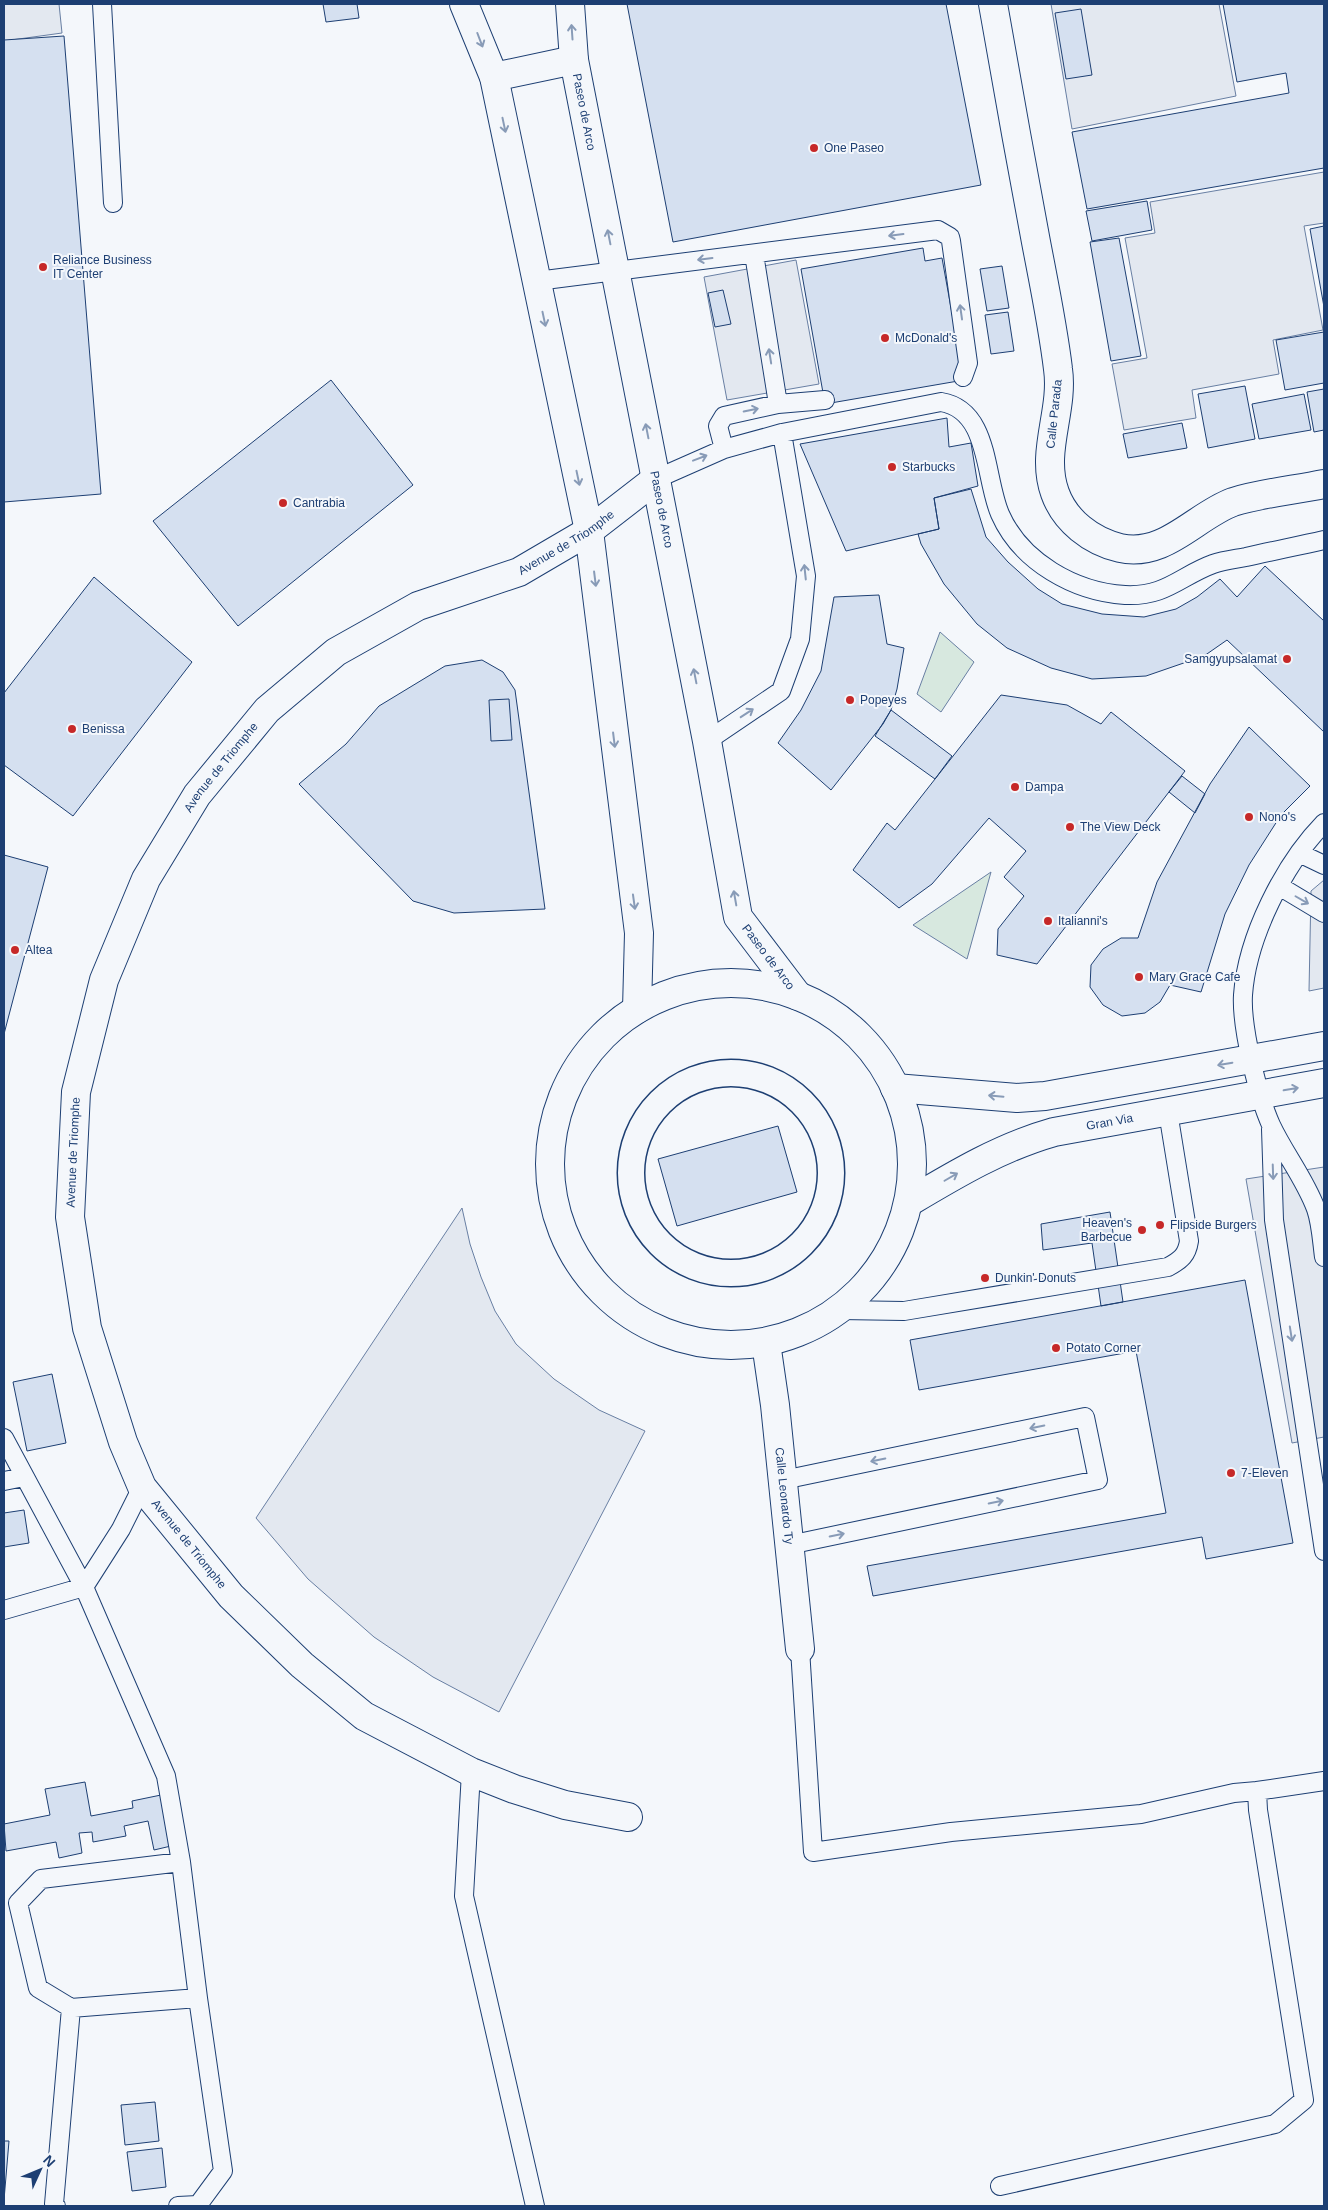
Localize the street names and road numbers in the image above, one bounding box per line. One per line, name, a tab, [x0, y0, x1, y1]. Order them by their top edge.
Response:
street label: Paseo de Arco	[570, 72, 599, 152]
street label: Calle Parada	[1043, 378, 1065, 449]
street label: Paseo de Arco	[647, 470, 676, 549]
street label: Avenue de Triomphe	[516, 507, 617, 578]
street label: Avenue de Triomphe	[181, 719, 261, 815]
street label: Paseo de Arco	[739, 922, 798, 993]
street label: Avenue de Triomphe	[63, 1096, 83, 1208]
street label: Gran Via	[1085, 1111, 1134, 1133]
street label: Calle Leonardo Ty	[772, 1447, 796, 1545]
street label: Avenue de Triomphe	[149, 1497, 229, 1592]

